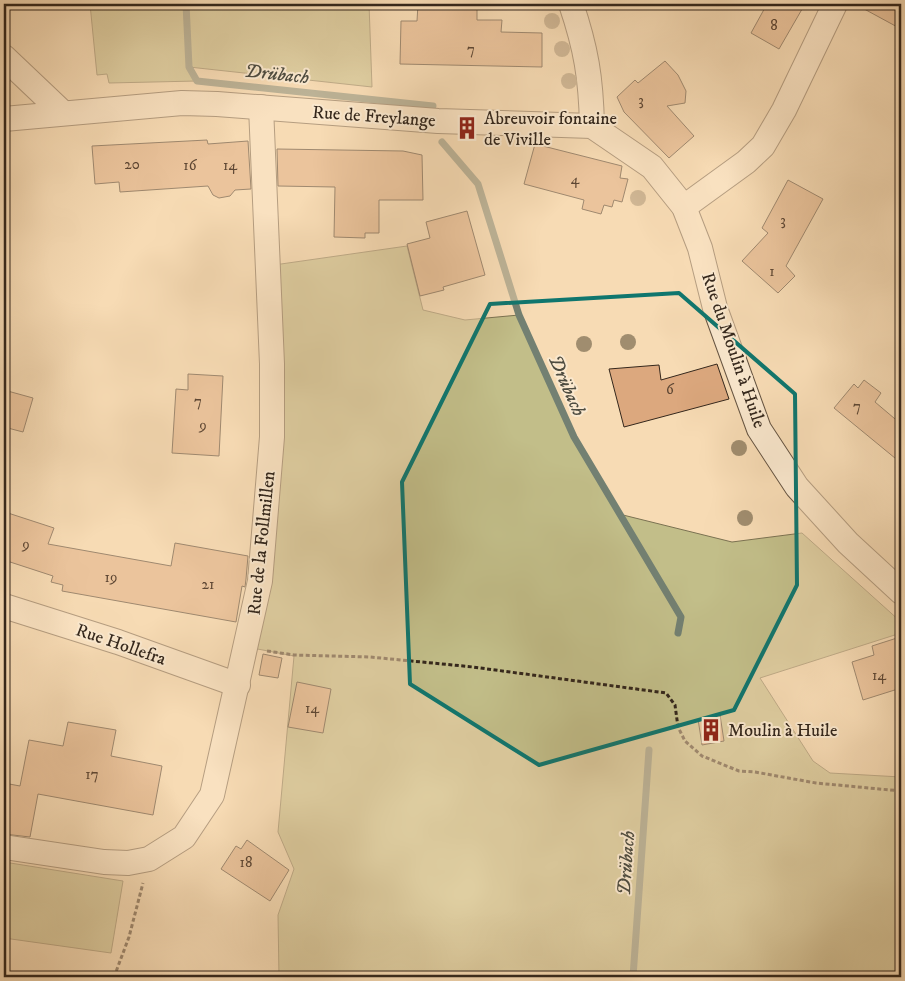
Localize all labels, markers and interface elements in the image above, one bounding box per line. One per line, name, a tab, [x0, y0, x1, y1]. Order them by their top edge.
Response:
house number: 8	[770, 16, 778, 35]
house number: 7	[467, 40, 475, 59]
water label: Drübach	[243, 60, 311, 89]
house number: 3	[638, 91, 644, 110]
street label: Rue de Freylange	[312, 102, 436, 132]
place label: Abreuvoir fontaine de Viville	[484, 108, 617, 151]
building icon: Abreuvoir fontaine de Viville	[454, 115, 480, 141]
house number: 20	[124, 155, 140, 174]
house number: 16	[183, 156, 198, 175]
house number: 14	[223, 156, 237, 175]
house number: 4	[571, 170, 580, 189]
house number: 3	[780, 211, 786, 230]
house number: 1	[769, 262, 775, 281]
street label: Rue du Moulin à Huile	[696, 270, 770, 431]
water label: Drübach	[543, 351, 590, 420]
house number: 6	[666, 380, 675, 399]
house number: 7	[194, 392, 202, 411]
house number: 7	[853, 397, 861, 416]
house number: 9	[198, 416, 207, 435]
street label: Rue de la Follmillen	[243, 469, 281, 616]
house number: 9	[21, 535, 30, 554]
house number: 19	[105, 568, 117, 587]
house number: 21	[202, 575, 214, 594]
street label: Rue Hollefra	[73, 619, 169, 671]
house number: 14	[872, 666, 886, 685]
house number: 14	[305, 699, 319, 718]
building icon: Moulin à Huile	[698, 717, 724, 743]
place label: Moulin à Huile	[728, 720, 837, 742]
house number: 17	[85, 765, 99, 784]
water label: Drübach	[613, 830, 640, 896]
house number: 18	[239, 853, 253, 872]

